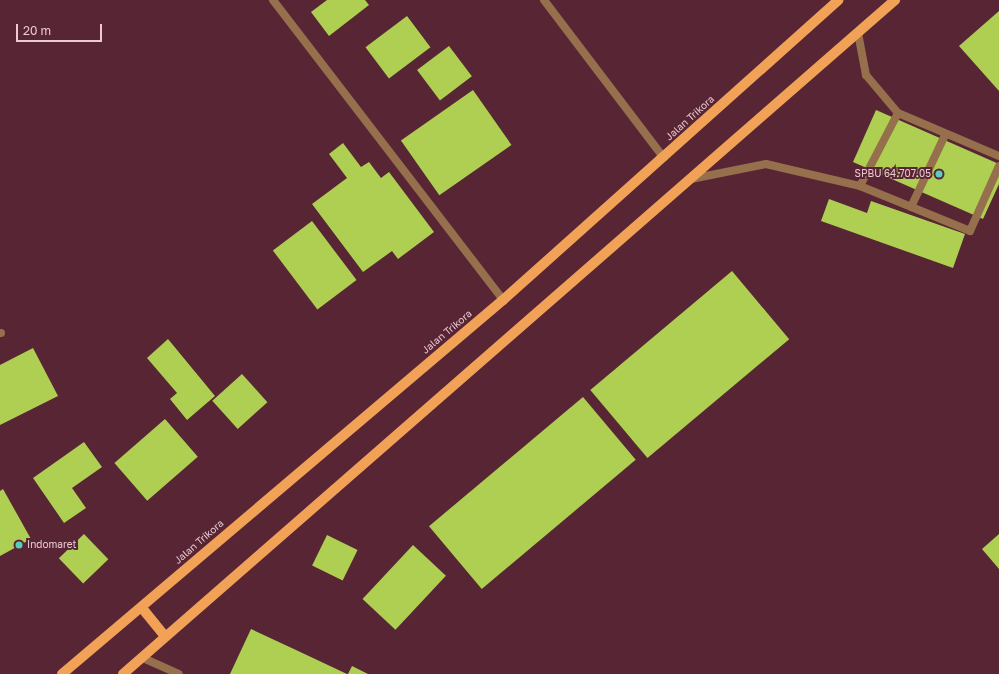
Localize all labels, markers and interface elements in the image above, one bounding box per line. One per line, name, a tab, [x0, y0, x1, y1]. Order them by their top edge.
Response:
scale bar	[18, 16, 104, 42]
text: 20 m	[23, 23, 51, 38]
street label: Jalan Trikora	[663, 93, 717, 143]
place label: SPBU 64.707.05	[855, 168, 931, 180]
marker: SPBU 64.707.05	[934, 169, 944, 179]
street label: Jalan Trikora	[420, 308, 474, 356]
street label: Jalan Trikora	[172, 517, 226, 567]
place label: Indomaret	[27, 539, 77, 551]
marker: Indomaret	[14, 540, 24, 550]

